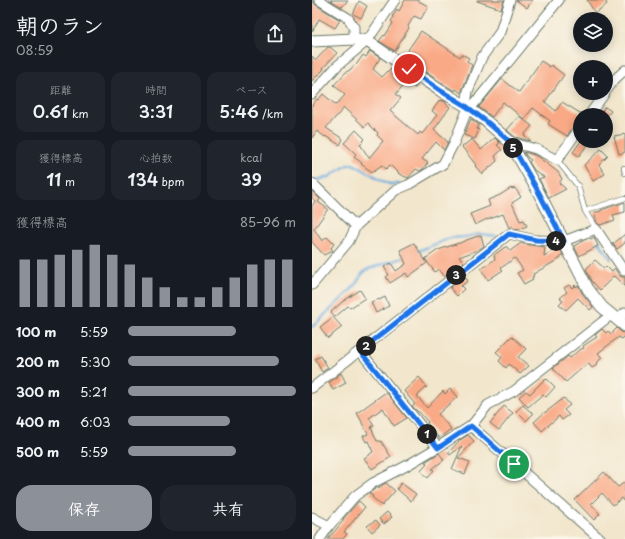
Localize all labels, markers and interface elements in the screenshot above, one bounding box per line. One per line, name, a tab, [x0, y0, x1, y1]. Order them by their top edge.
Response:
text: 朝のラン	[16, 8, 104, 41]
map controls	[573, 12, 613, 148]
button: layers	[573, 12, 613, 52]
button: share	[254, 13, 296, 55]
text: 08:59	[16, 40, 54, 59]
pin	[392, 52, 426, 86]
icon: check	[398, 58, 420, 80]
button: +	[573, 60, 613, 100]
text: 距離	[50, 81, 72, 98]
text: 時間	[145, 81, 167, 98]
text: ペース	[235, 81, 268, 98]
text: 0.61	[33, 98, 68, 124]
text: 3:31	[139, 98, 173, 124]
text: 5:46	[219, 98, 259, 124]
text: km	[68, 105, 89, 122]
text: /km	[259, 105, 283, 122]
button: −	[573, 108, 613, 148]
pin: 5	[503, 138, 523, 158]
text: 5	[509, 139, 517, 156]
text: 獲得標高	[39, 149, 83, 166]
text: 心拍数	[139, 149, 172, 166]
text: kcal	[240, 149, 262, 166]
text: 11	[46, 166, 61, 192]
text: 134	[128, 166, 158, 192]
text: 39	[241, 166, 262, 192]
text: m	[61, 173, 75, 190]
text: bpm	[158, 173, 184, 190]
text: 獲得標高	[16, 212, 68, 231]
text: 85–96 m	[240, 212, 296, 231]
pin: 4	[546, 231, 566, 251]
text: 4	[552, 232, 560, 249]
pin: 3	[446, 265, 466, 285]
text: 3	[452, 266, 460, 283]
text: 100 m	[16, 322, 57, 341]
text: 5:59	[80, 322, 108, 341]
pin: 2	[356, 336, 376, 356]
text: 2	[362, 337, 370, 354]
text: 200 m	[16, 352, 60, 371]
text: 5:30	[80, 352, 110, 371]
text: 300 m	[16, 382, 60, 401]
text: 5:21	[80, 382, 107, 401]
text: 400 m	[16, 412, 60, 431]
text: 6:03	[80, 412, 111, 431]
pin: 1	[417, 424, 437, 444]
text: 1	[424, 425, 430, 442]
text: 500 m	[16, 442, 59, 461]
text: 5:59	[80, 442, 108, 461]
pin	[497, 447, 531, 481]
icon: arrive	[503, 453, 525, 475]
button: 保存	[16, 485, 152, 531]
button: 共有	[160, 485, 296, 531]

